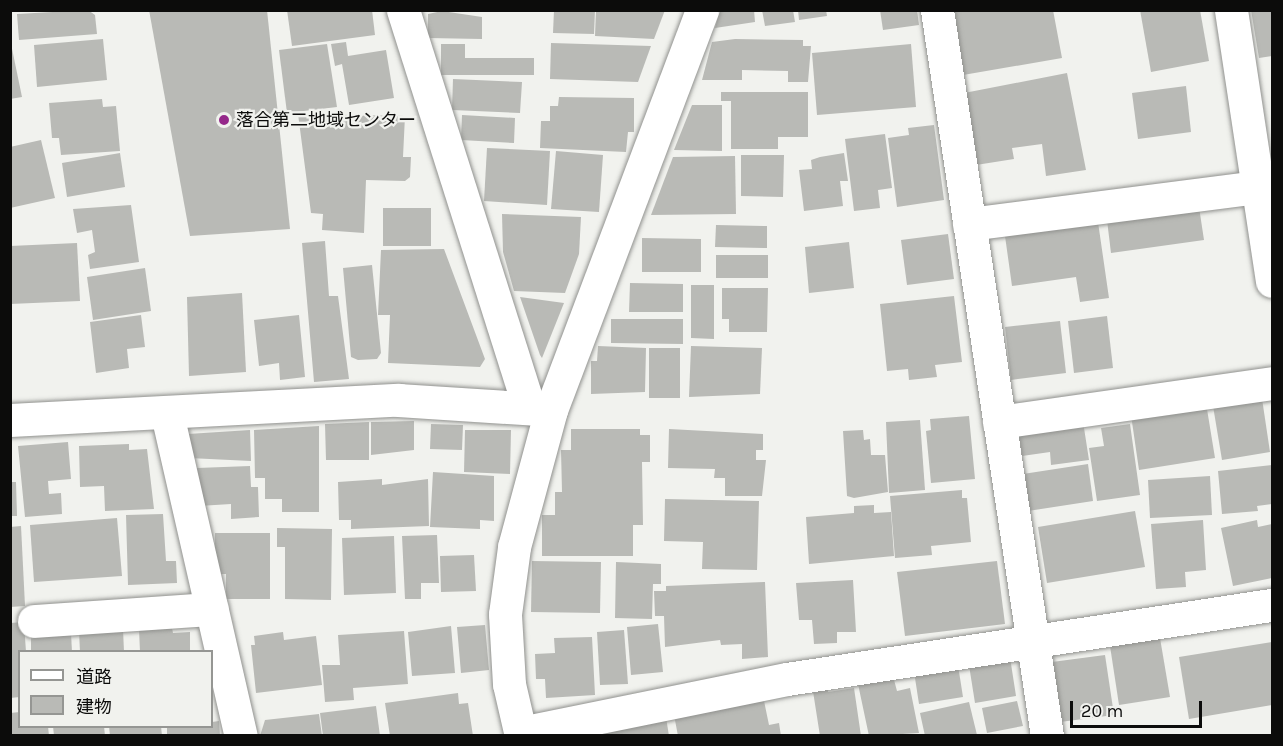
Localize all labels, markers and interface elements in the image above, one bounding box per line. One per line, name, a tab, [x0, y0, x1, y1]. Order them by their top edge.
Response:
place label: 落合第二地域センター	[236, 109, 416, 131]
marker: 落合第二地域センター	[217, 113, 231, 127]
legend	[18, 650, 213, 728]
text: 道路	[76, 666, 112, 688]
scale bar	[1073, 689, 1205, 727]
text: 建物	[76, 696, 112, 718]
text: 20 m	[1081, 700, 1123, 722]

